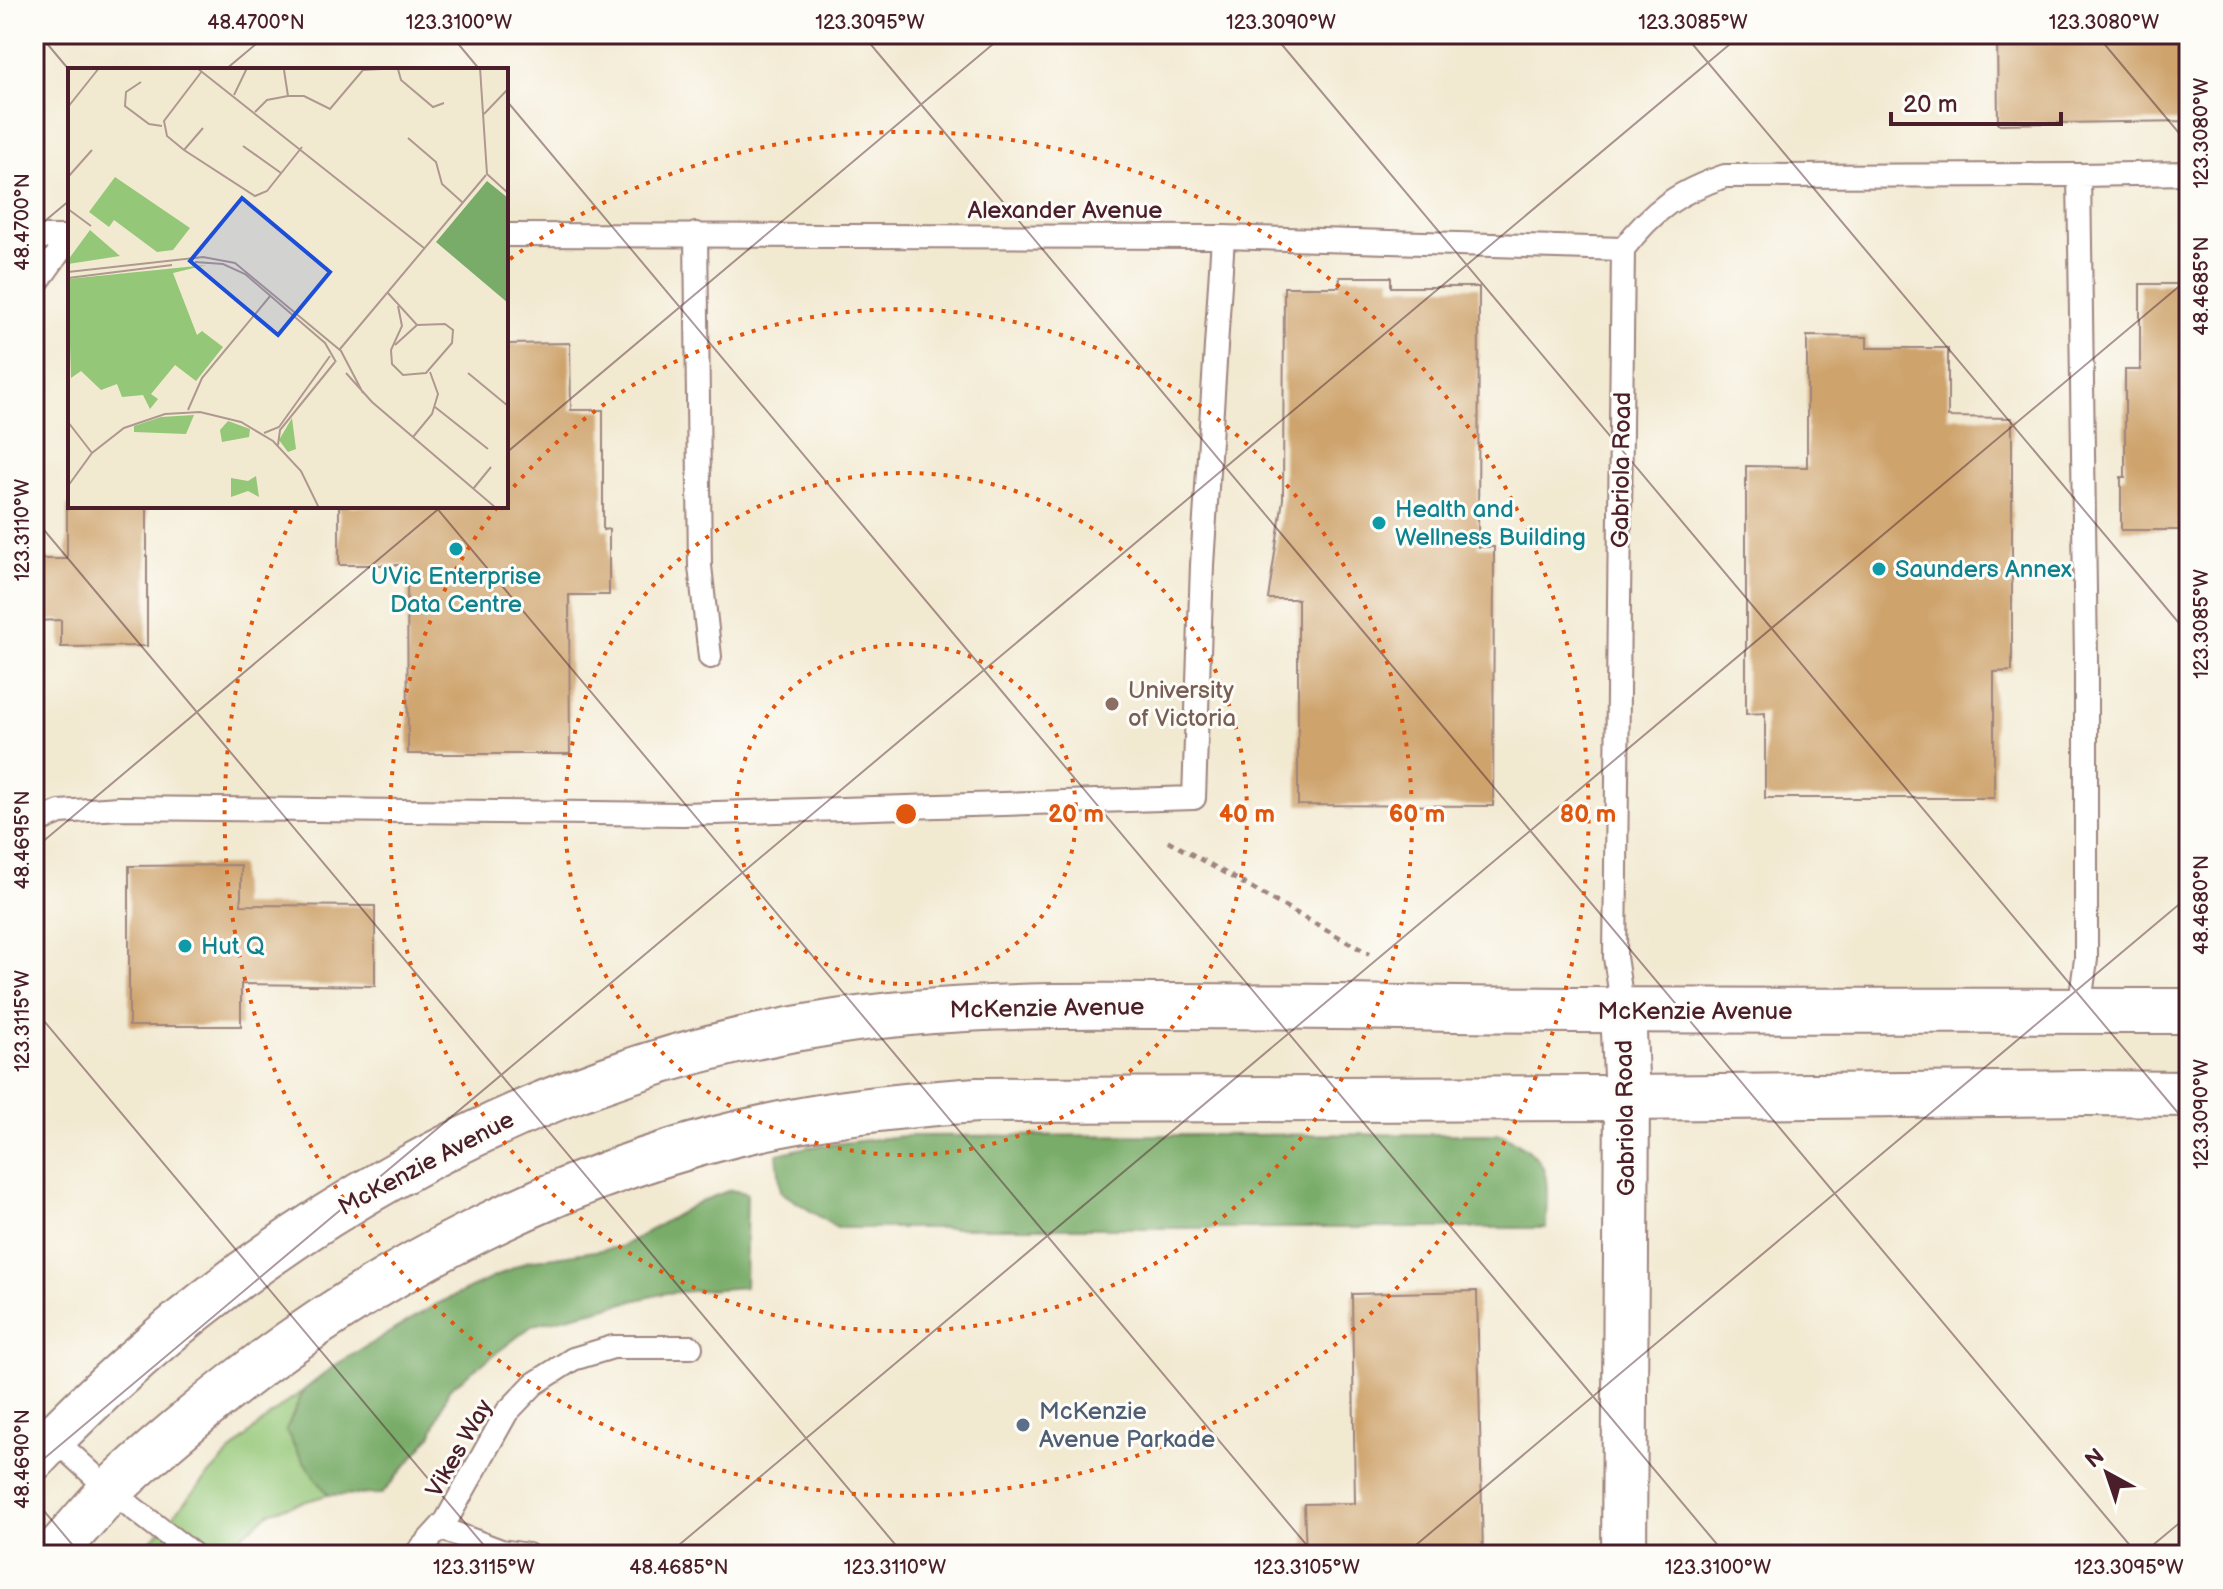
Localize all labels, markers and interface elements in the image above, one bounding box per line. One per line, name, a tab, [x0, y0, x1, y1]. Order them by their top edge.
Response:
text: 48.4700°N	[207, 11, 305, 35]
text: 123.3100°W	[406, 11, 512, 35]
text: 123.3095°W	[815, 11, 925, 35]
text: 123.3090°W	[1226, 11, 1336, 35]
text: 123.3085°W	[1638, 11, 1748, 35]
text: 123.3080°W	[2049, 11, 2159, 35]
inset map	[68, 68, 508, 508]
scale bar	[1891, 76, 2061, 126]
text: 123.3080°W	[2190, 78, 2214, 188]
text: 20 m	[1903, 90, 1958, 119]
text: 48.4700°N	[11, 173, 35, 271]
street label: Alexander Avenue	[967, 196, 1163, 225]
text: 48.4685°N	[2190, 236, 2214, 336]
street label: Gabriola Road	[1606, 392, 1637, 548]
text: 123.3110°W	[11, 479, 35, 581]
place label: Health and Wellness Building	[1395, 495, 1586, 552]
marker: Health and Wellness Building	[1370, 514, 1388, 532]
marker: UVic Enterprise Data Centre	[447, 540, 465, 558]
place label: Saunders Annex	[1895, 555, 2072, 584]
marker: Saunders Annex	[1870, 560, 1888, 578]
place label: UVic Enterprise Data Centre	[371, 562, 541, 619]
text: 123.3085°W	[2190, 569, 2214, 679]
place label: University of Victoria	[1128, 676, 1236, 733]
marker: University of Victoria	[1103, 695, 1121, 713]
text: 48.4695°N	[11, 790, 35, 890]
centre of rings	[892, 800, 920, 828]
text: 20 m	[1048, 800, 1104, 829]
text: 40 m	[1219, 800, 1275, 829]
text: 60 m	[1389, 800, 1445, 829]
text: 80 m	[1560, 800, 1616, 829]
text: 48.4680°N	[2190, 855, 2214, 955]
place label: Hut Q	[201, 932, 265, 961]
marker: Hut Q	[176, 937, 194, 955]
text: 123.3115°W	[11, 970, 35, 1072]
street label: McKenzie Avenue	[949, 992, 1145, 1025]
street label: McKenzie Avenue	[1598, 997, 1792, 1026]
street label: Gabriola Road	[1610, 1040, 1641, 1196]
text: 123.3090°W	[2190, 1059, 2214, 1169]
street label: McKenzie Avenue	[333, 1105, 519, 1222]
street label: Vikes Way	[420, 1394, 499, 1502]
place label: McKenzie Avenue Parkade	[1039, 1397, 1215, 1454]
text: 48.4690°N	[11, 1409, 35, 1509]
marker: McKenzie Avenue Parkade	[1014, 1416, 1032, 1434]
north arrow	[2067, 1433, 2147, 1513]
text: N	[2080, 1443, 2110, 1474]
text: 123.3115°W	[433, 1556, 535, 1580]
text: 48.4685°N	[629, 1556, 729, 1580]
text: 123.3110°W	[844, 1556, 946, 1580]
text: 123.3105°W	[1254, 1556, 1360, 1580]
text: 123.3100°W	[1665, 1556, 1771, 1580]
text: 123.3095°W	[2074, 1556, 2184, 1580]

